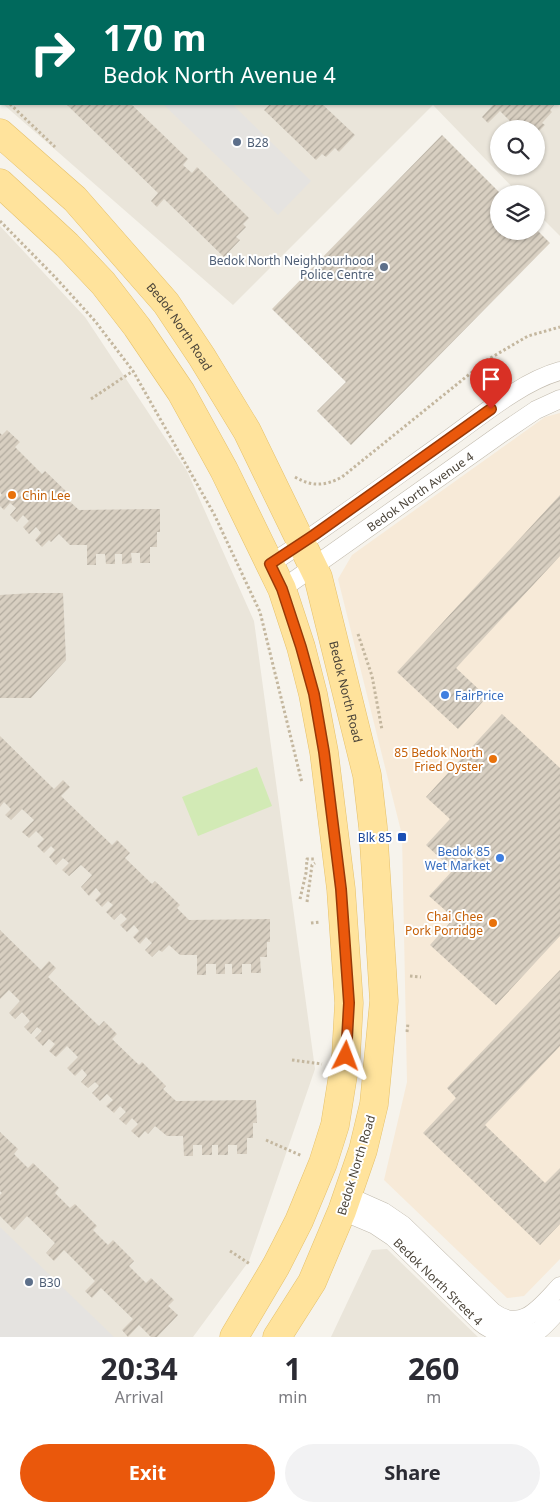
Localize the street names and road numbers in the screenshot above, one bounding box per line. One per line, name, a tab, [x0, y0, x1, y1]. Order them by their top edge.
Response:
street label: Bedok North Road	[143, 279, 217, 373]
street label: Bedok North Avenue 4	[363, 447, 477, 535]
street label: Bedok North Road	[326, 639, 367, 744]
street label: Bedok North Road	[333, 1113, 379, 1217]
street label: Bedok North Street 4	[390, 1234, 487, 1329]

